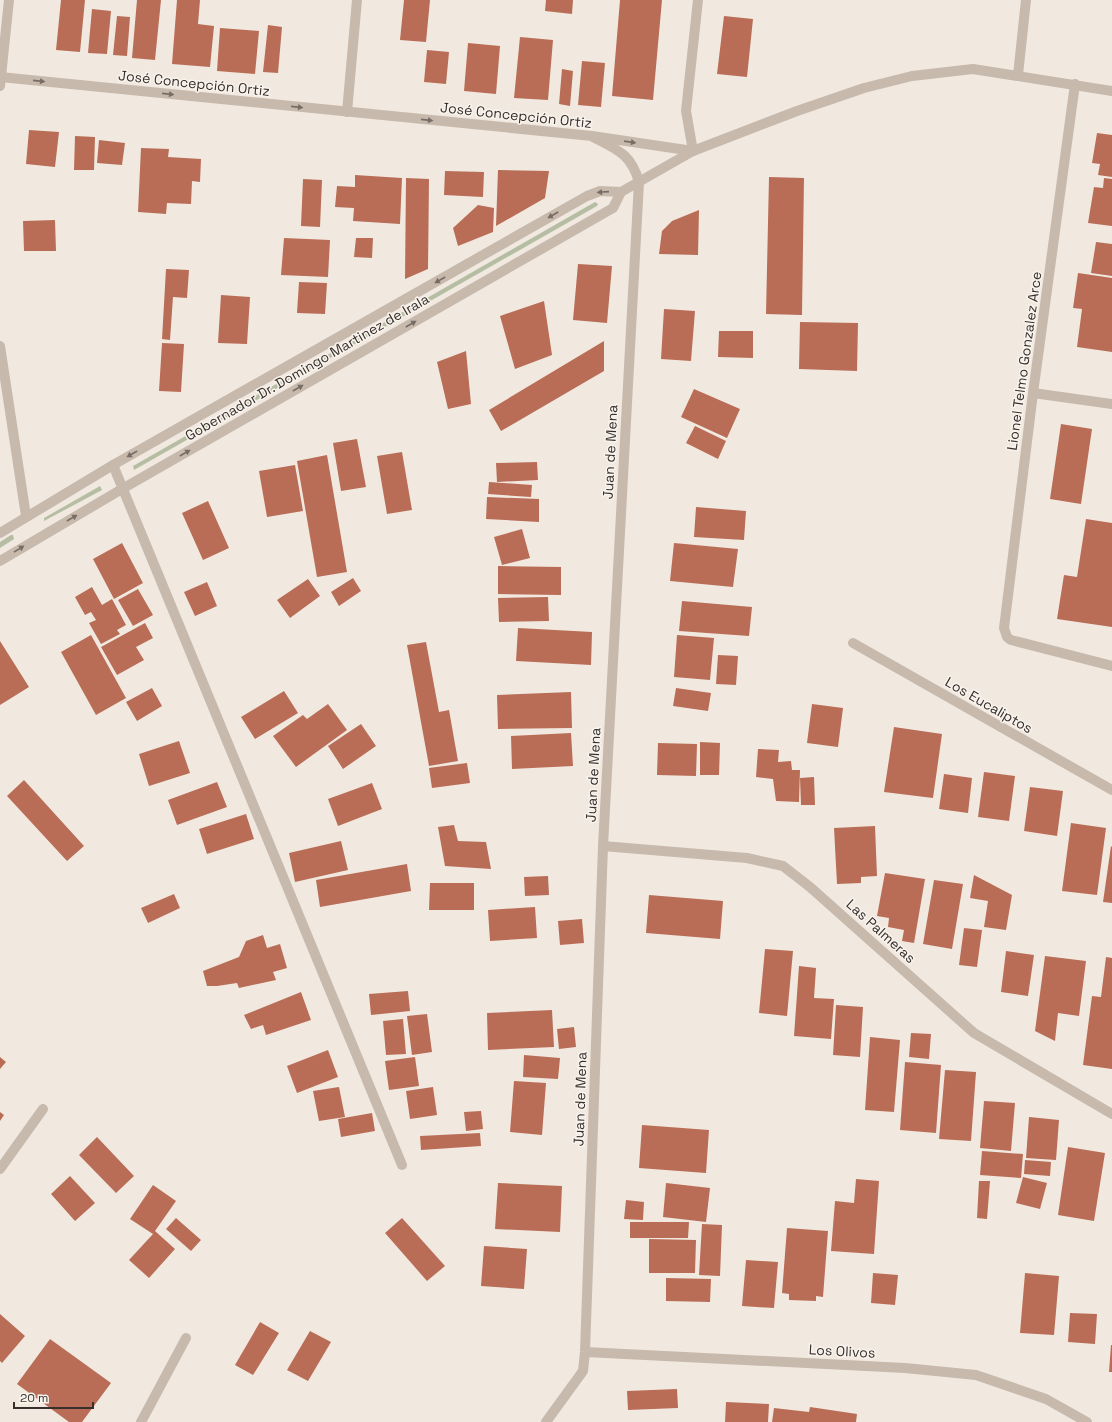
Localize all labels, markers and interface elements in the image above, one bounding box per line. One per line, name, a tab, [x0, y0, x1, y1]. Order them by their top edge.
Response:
street label: José Concepción Ortiz	[117, 66, 271, 100]
one-way arrow	[33, 78, 45, 84]
one-way arrow	[162, 91, 174, 97]
street label: José Concepción Ortiz	[439, 98, 593, 132]
one-way arrow	[291, 104, 304, 110]
one-way arrow	[421, 117, 433, 123]
one-way arrow	[624, 139, 636, 145]
one-way arrow	[597, 189, 609, 196]
one-way arrow	[547, 212, 559, 219]
street label: Lionel Telmo Gonzalez Arce	[1003, 270, 1045, 452]
one-way arrow	[434, 276, 446, 283]
street label: Gobernador Dr. Domingo Martinez de Irala	[182, 290, 432, 444]
one-way arrow	[405, 320, 417, 327]
one-way arrow	[292, 385, 304, 392]
street label: Juan de Mena	[599, 404, 621, 500]
one-way arrow	[179, 449, 191, 456]
one-way arrow	[126, 451, 138, 458]
one-way arrow	[66, 514, 78, 521]
one-way arrow	[13, 546, 25, 553]
street label: Los Eucaliptos	[942, 673, 1036, 737]
street label: Juan de Mena	[582, 727, 604, 823]
street label: Las Palmeras	[843, 895, 919, 967]
street label: Juan de Mena	[569, 1051, 591, 1147]
street label: Los Olivos	[808, 1340, 876, 1362]
scale bar	[14, 1384, 93, 1410]
text: 20 m	[20, 1390, 48, 1406]

